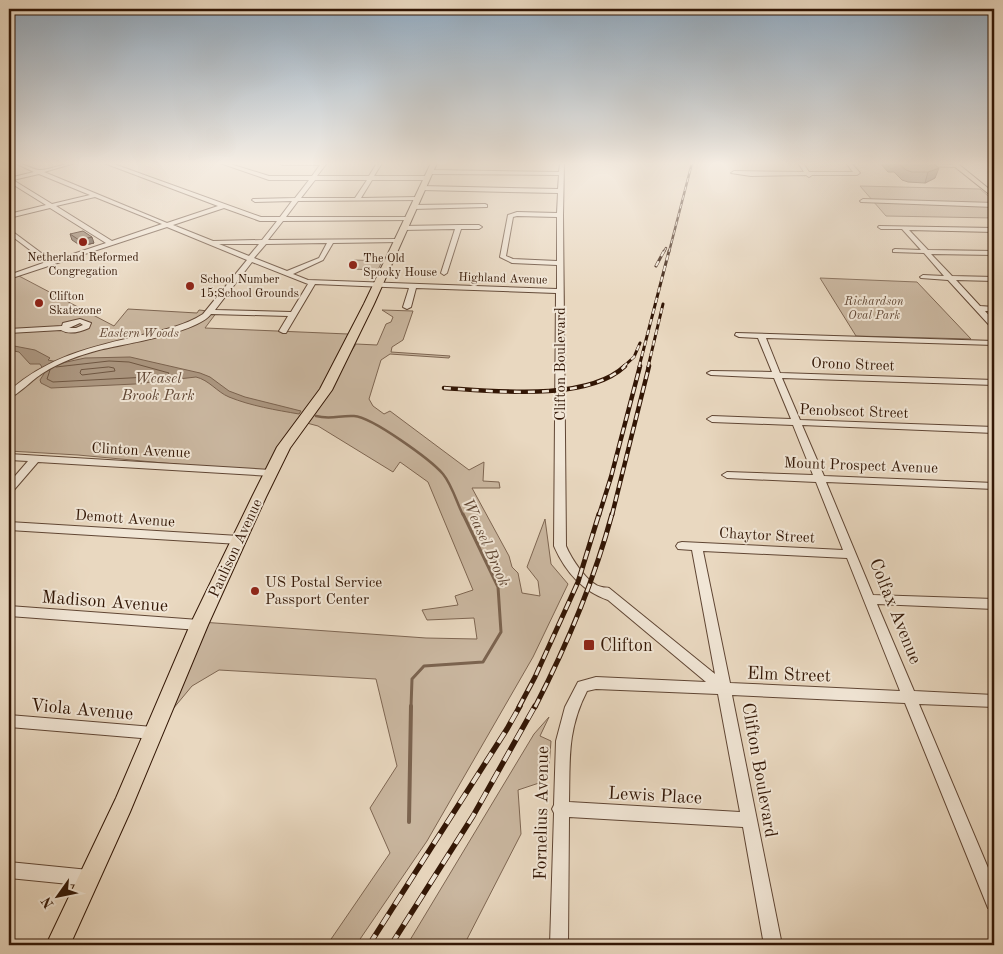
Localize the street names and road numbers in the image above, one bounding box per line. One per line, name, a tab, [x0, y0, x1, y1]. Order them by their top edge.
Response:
street label: Highland Avenue	[458, 271, 548, 287]
street label: Clifton Boulevard	[554, 307, 569, 421]
street label: Orono Street	[811, 357, 895, 374]
street label: Penobscot Street	[799, 403, 909, 422]
street label: Clinton Avenue	[91, 441, 191, 462]
street label: Mount Prospect Avenue	[784, 456, 938, 477]
street label: Paulison Avenue	[207, 497, 266, 600]
street label: Demott Avenue	[74, 509, 176, 530]
street label: Chaytor Street	[719, 526, 815, 547]
street label: Colfax Avenue	[866, 556, 924, 667]
street label: Madison Avenue	[41, 589, 169, 615]
street label: Elm Street	[747, 665, 831, 685]
street label: Viola Avenue	[30, 697, 134, 723]
street label: Clifton Boulevard	[738, 701, 780, 839]
street label: Fornelius Avenue	[532, 746, 552, 880]
street label: Lewis Place	[607, 785, 702, 807]

